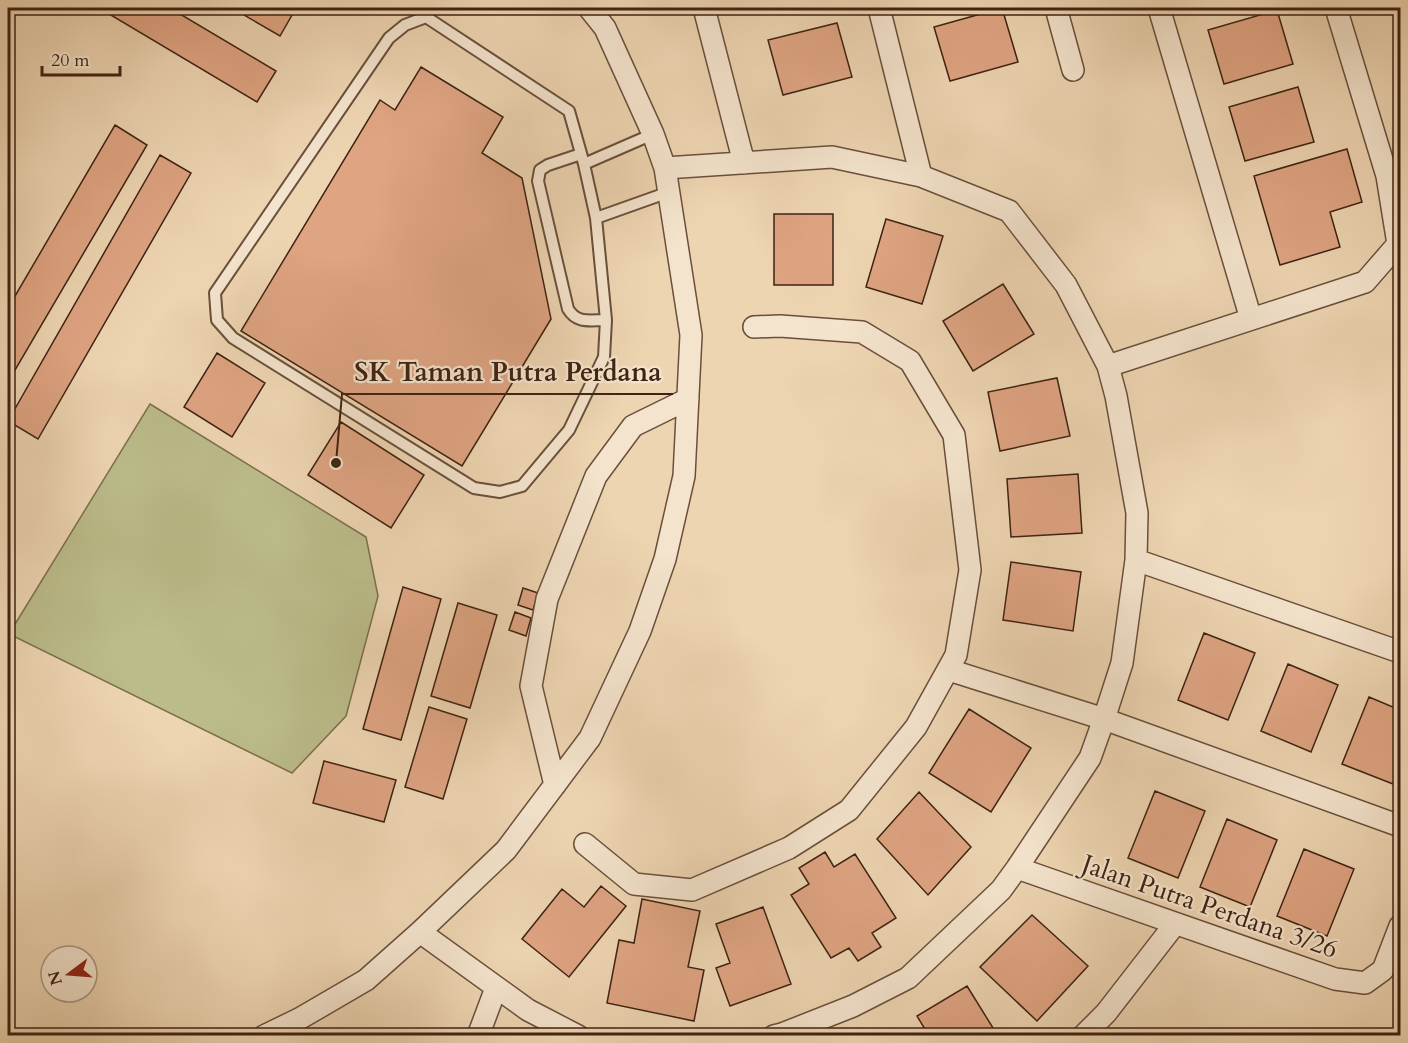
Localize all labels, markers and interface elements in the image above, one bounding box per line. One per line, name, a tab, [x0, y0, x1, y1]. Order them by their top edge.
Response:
scale bar	[42, 39, 120, 77]
text: 20 m	[51, 48, 90, 73]
callout: SK Taman Putra Perdana	[342, 349, 673, 394]
text: SK Taman Putra Perdana	[354, 354, 662, 391]
street label: Jalan Putra Perdana 3/26	[1074, 845, 1342, 967]
north arrow	[39, 944, 99, 1004]
text: N	[43, 968, 68, 988]

